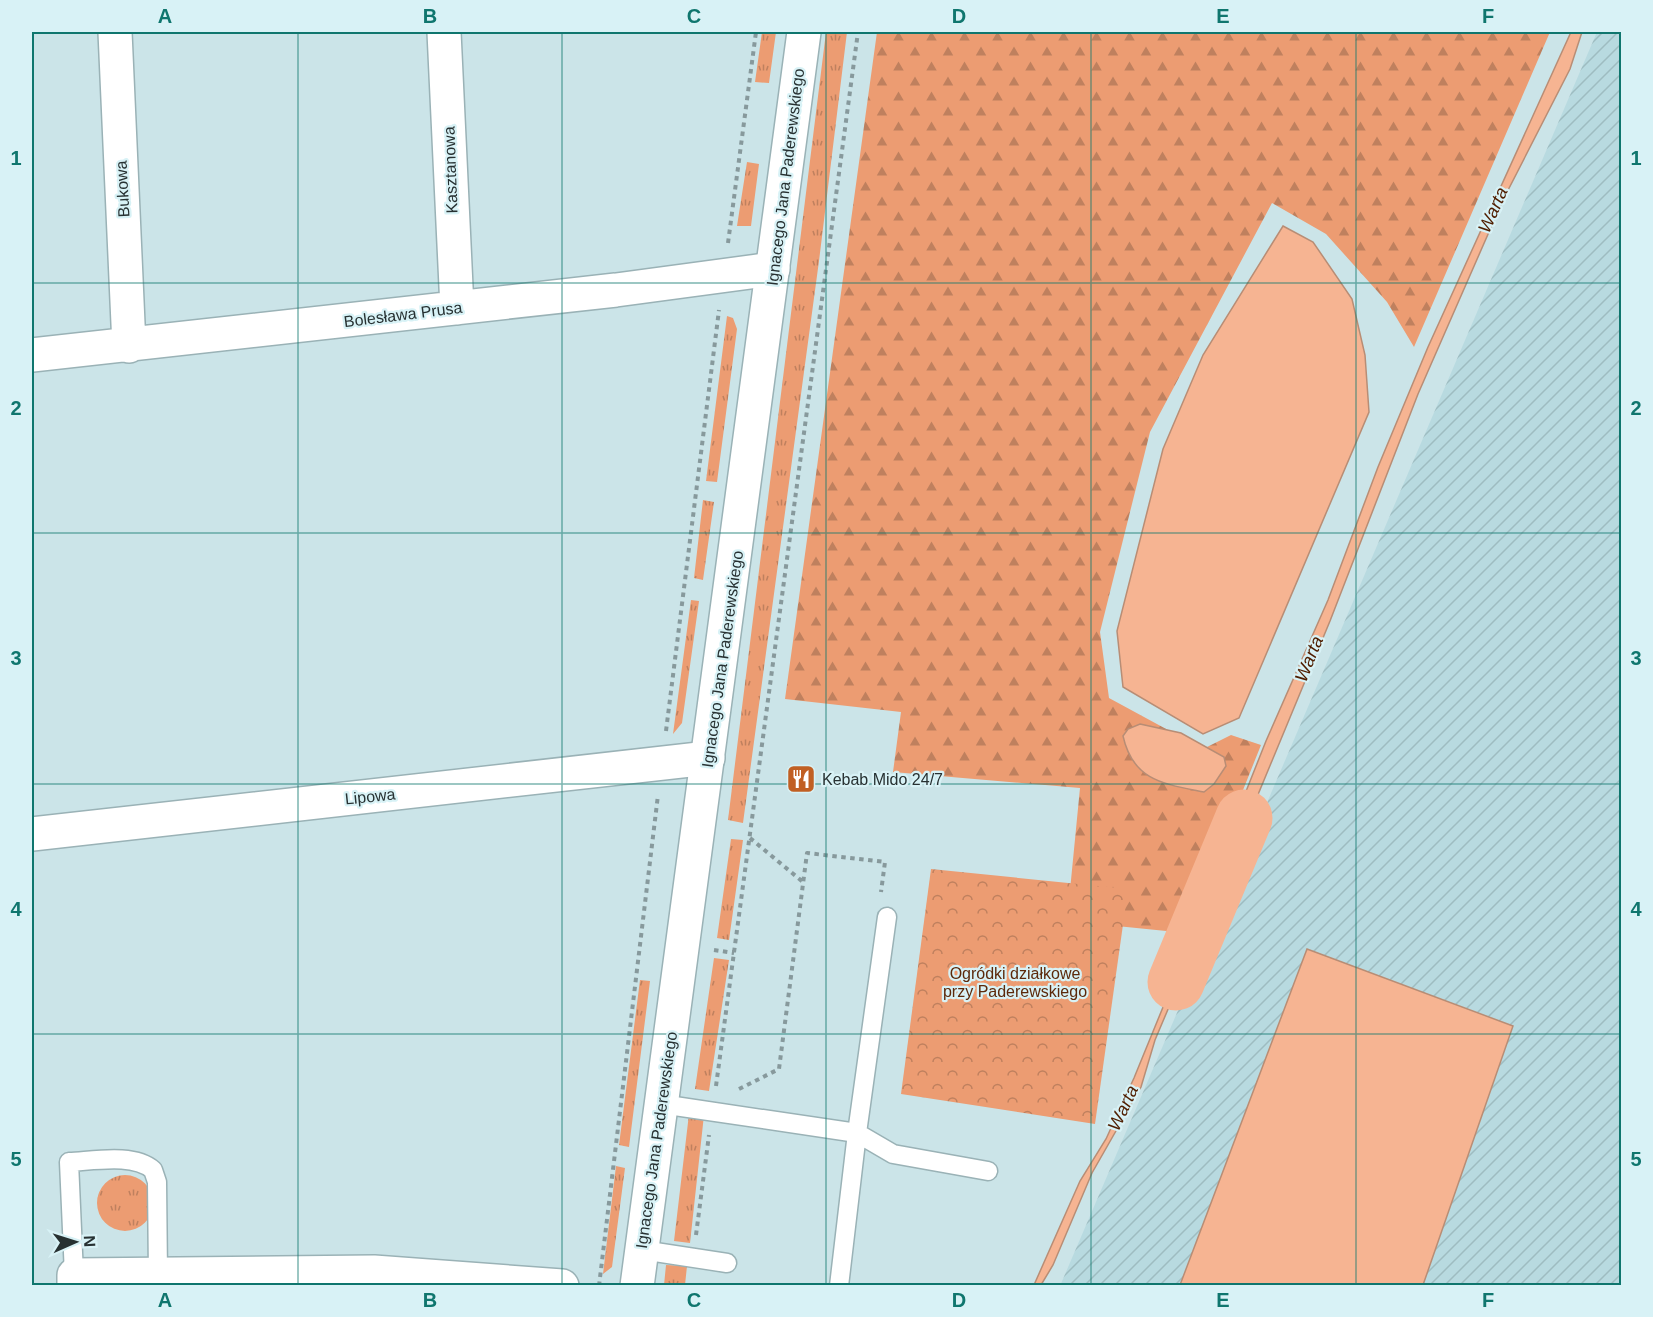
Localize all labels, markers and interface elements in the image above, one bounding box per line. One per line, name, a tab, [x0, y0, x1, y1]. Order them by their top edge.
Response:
text: A	[158, 5, 172, 27]
text: B	[423, 5, 437, 27]
text: C	[687, 5, 701, 27]
text: D	[952, 5, 966, 27]
text: E	[1216, 5, 1230, 27]
text: F	[1482, 5, 1494, 27]
street label: Ignacego Jana Paderewskiego	[764, 67, 807, 287]
street label: Kasztanowa	[440, 126, 461, 214]
text: 1	[10, 147, 22, 169]
text: 1	[1630, 147, 1642, 169]
street label: Bukowa	[113, 160, 132, 218]
water label: Warta	[1474, 184, 1512, 236]
street label: Bolesława Prusa	[343, 299, 463, 330]
text: 2	[10, 397, 22, 419]
text: 2	[1630, 397, 1642, 419]
street label: Ignacego Jana Paderewskiego	[699, 549, 746, 769]
water label: Warta	[1291, 633, 1327, 685]
text: 3	[10, 647, 22, 669]
text: 3	[1630, 647, 1642, 669]
restaurant icon: Kebab Mido 24/7	[785, 763, 817, 795]
place label: Kebab Mido 24/7	[822, 771, 943, 788]
street label: Lipowa	[344, 785, 396, 808]
text: 4	[10, 898, 22, 920]
text: 4	[1630, 898, 1642, 920]
park label: Ogródki działkowe przy Paderewskiego	[943, 965, 1087, 1000]
street label: Ignacego Jana Paderewskiego	[633, 1030, 680, 1250]
water label: Warta	[1104, 1082, 1142, 1134]
text: 5	[10, 1148, 22, 1170]
text: 5	[1630, 1148, 1642, 1170]
north arrow	[45, 1212, 105, 1272]
text: N	[81, 1235, 98, 1247]
text: A	[158, 1289, 172, 1311]
text: B	[423, 1289, 437, 1311]
text: C	[687, 1289, 701, 1311]
text: D	[952, 1289, 966, 1311]
text: E	[1216, 1289, 1230, 1311]
text: F	[1482, 1289, 1494, 1311]

